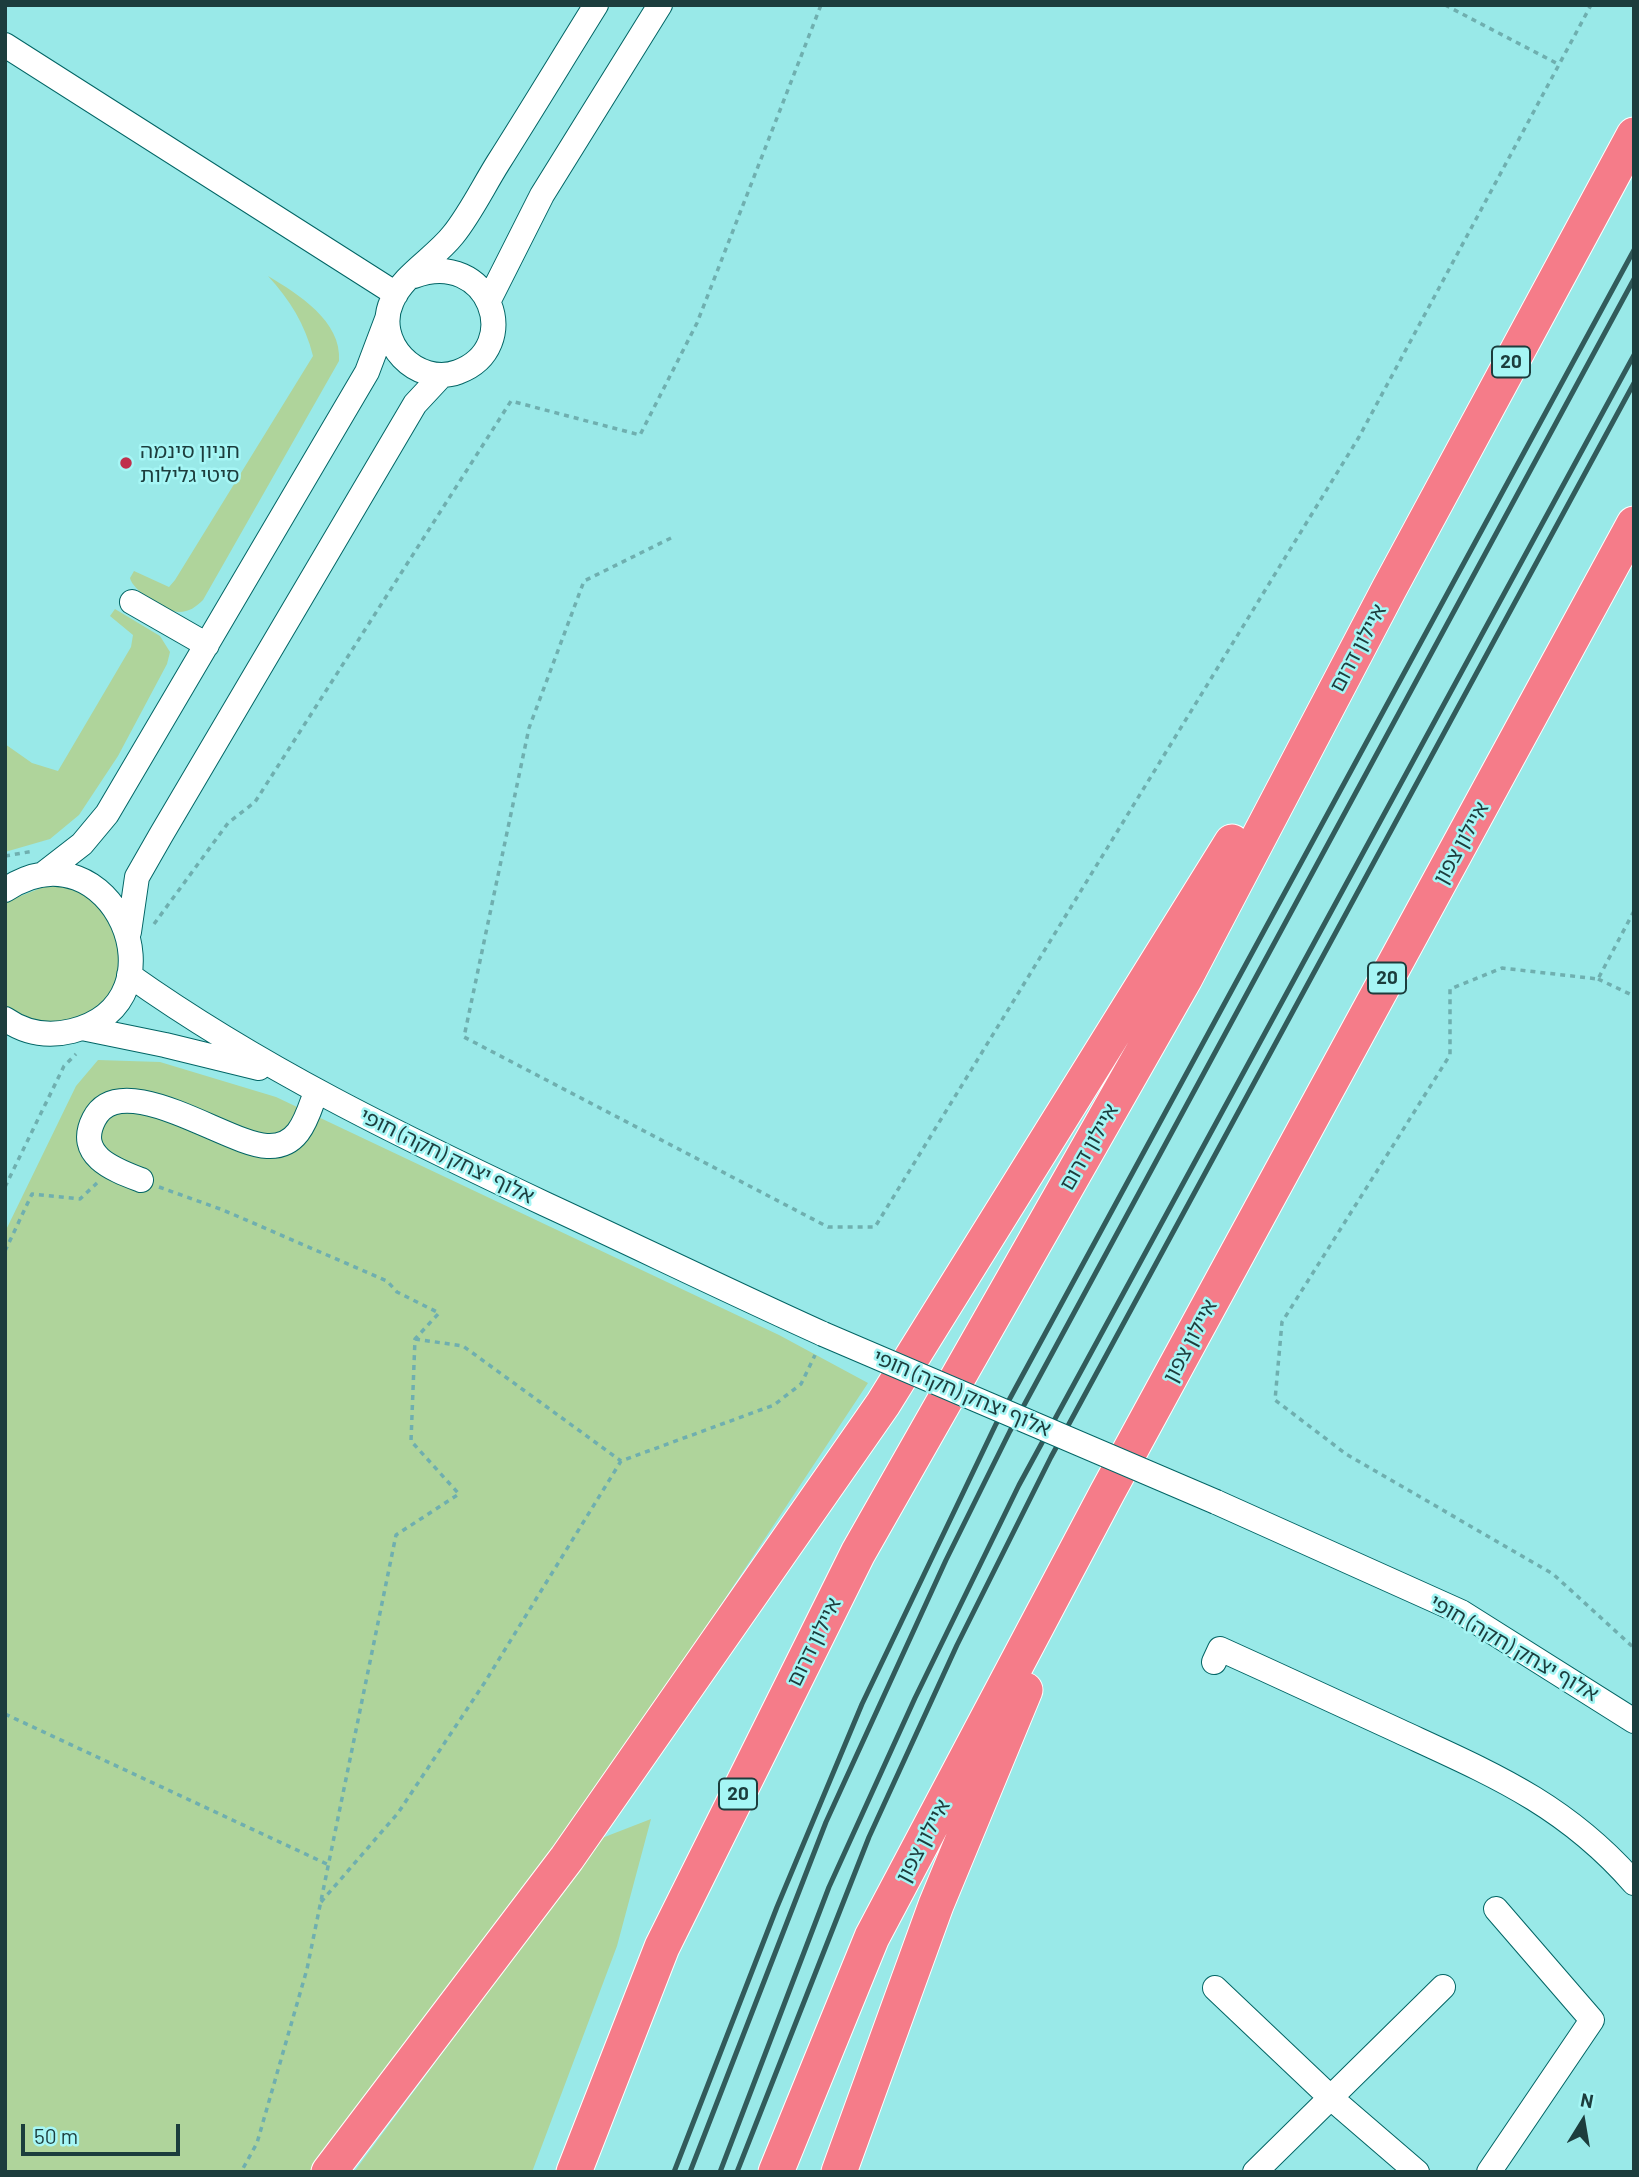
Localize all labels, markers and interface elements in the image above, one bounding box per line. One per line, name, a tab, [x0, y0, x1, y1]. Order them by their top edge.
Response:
road number: 20	[1492, 346, 1530, 378]
place label: חניון סינמה סיטי גלילות	[140, 438, 240, 488]
marker: חניון סינמה סיטי גלילות	[118, 455, 134, 471]
street label: איילון דרום	[1324, 600, 1392, 696]
street label: איילון צפון	[1428, 797, 1494, 889]
road number: 20	[1368, 962, 1406, 994]
street label: איילון דרום	[1054, 1099, 1124, 1195]
street label: אלוף יצחק (חקה) חופי	[356, 1103, 538, 1209]
street label: איילון צפון	[1158, 1295, 1222, 1387]
street label: אלוף יצחק (חקה) חופי	[869, 1344, 1055, 1442]
street label: אלוף יצחק (חקה) חופי	[1425, 1589, 1603, 1707]
street label: איילון דרום	[782, 1593, 846, 1691]
road number: 20	[719, 1778, 757, 1810]
street label: איילון צפון	[891, 1795, 955, 1887]
north arrow	[1548, 2086, 1618, 2156]
text: N	[1579, 2087, 1595, 2112]
scale bar	[24, 2110, 184, 2154]
text: 50 m	[34, 2123, 78, 2148]

